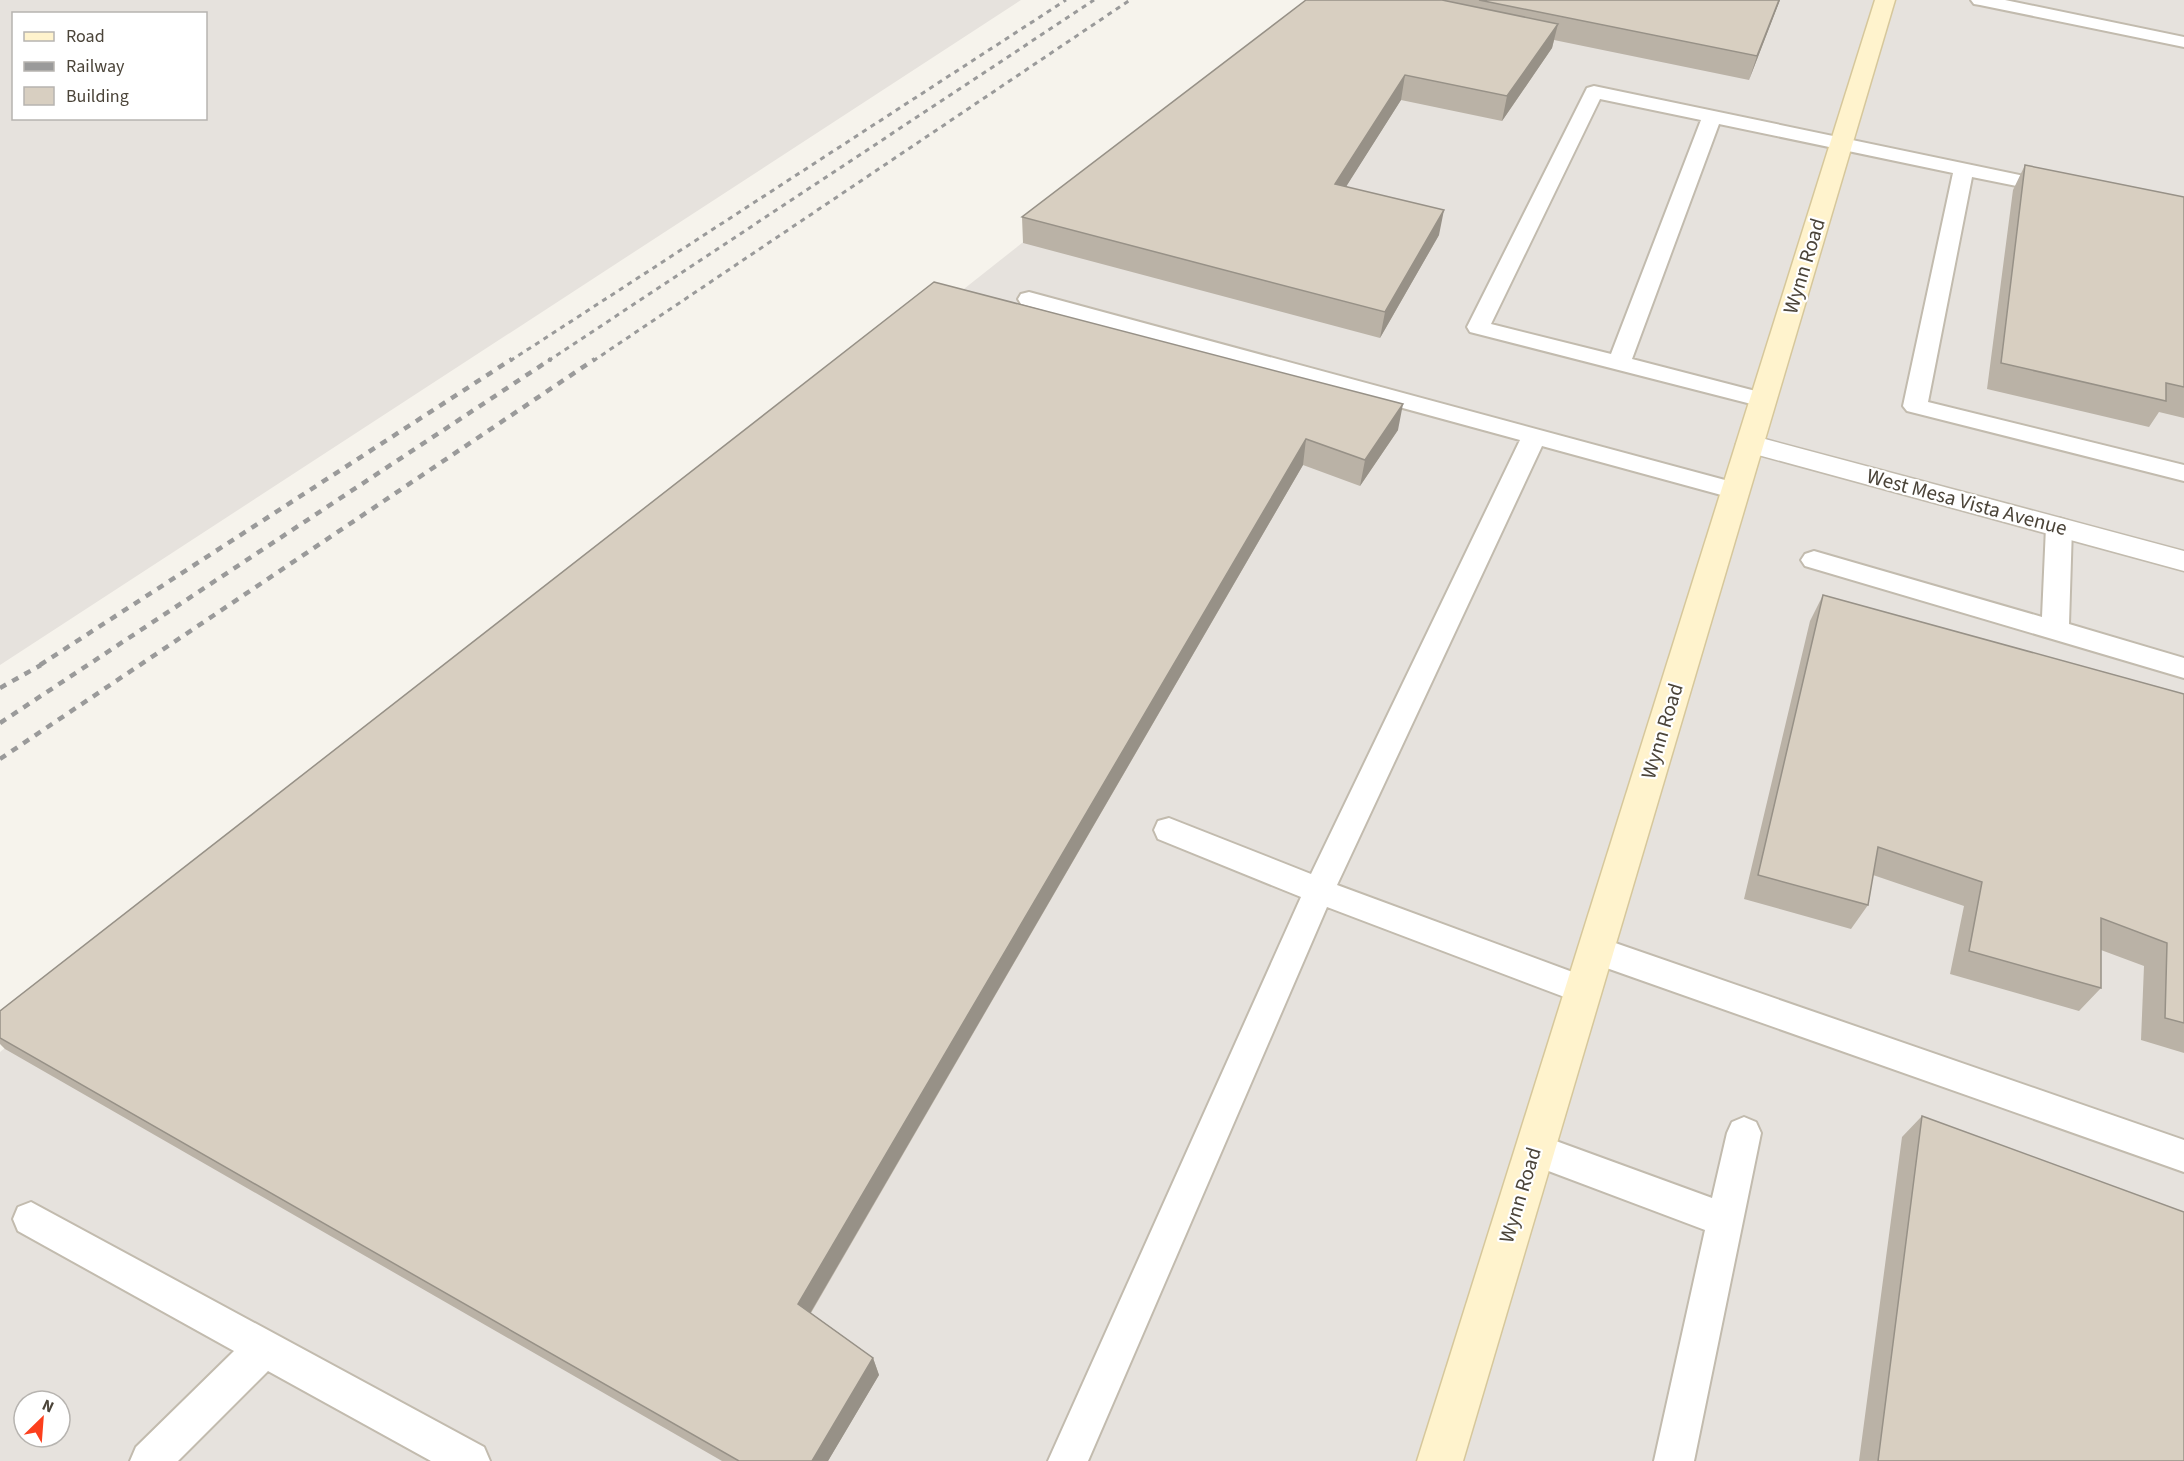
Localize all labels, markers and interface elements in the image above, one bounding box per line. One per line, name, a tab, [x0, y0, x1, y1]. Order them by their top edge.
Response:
legend	[12, 12, 207, 120]
text: Road	[66, 24, 105, 49]
text: Railway	[66, 54, 125, 79]
text: Building	[66, 84, 129, 109]
street label: Wynn Road	[1775, 214, 1833, 318]
street label: West Mesa Vista Avenue	[1863, 461, 2071, 543]
street label: Wynn Road	[1633, 679, 1691, 783]
street label: Wynn Road	[1491, 1143, 1549, 1247]
north arrow	[12, 1389, 72, 1449]
text: N	[38, 1394, 57, 1419]

